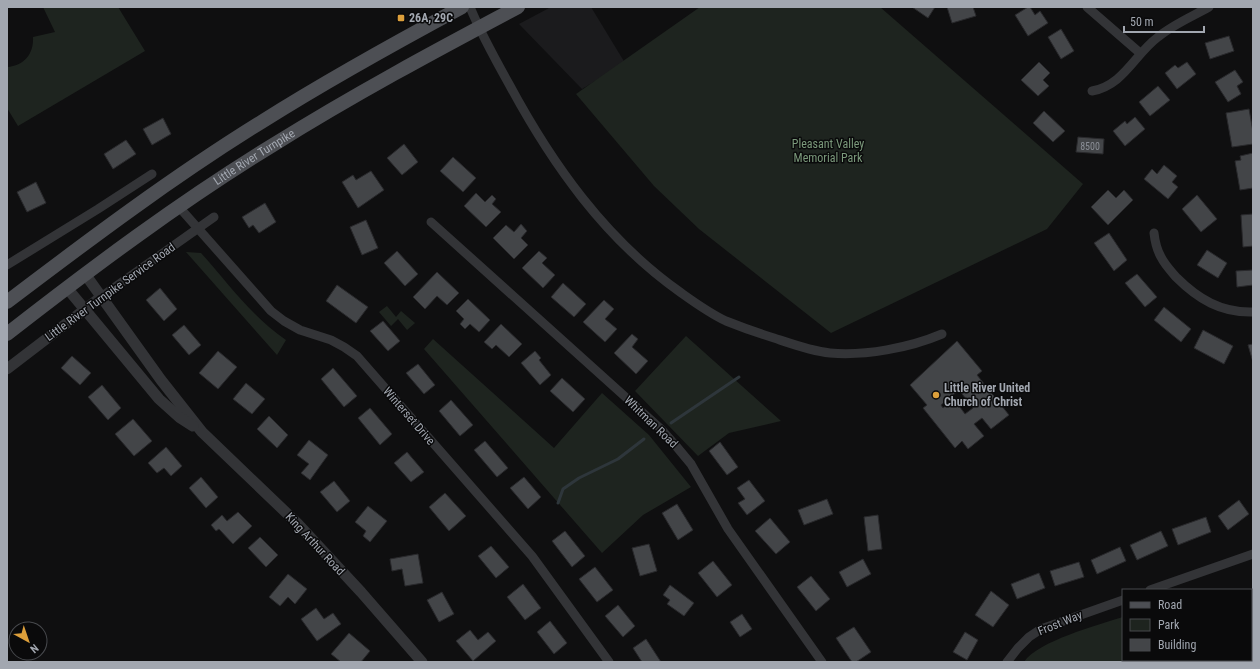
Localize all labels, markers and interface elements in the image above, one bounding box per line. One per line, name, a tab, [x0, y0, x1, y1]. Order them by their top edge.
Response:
scale bar	[1124, 8, 1204, 34]
place label: 26A, 29C	[409, 11, 453, 25]
marker: 26A, 29C	[396, 13, 406, 23]
text: 50 m	[1130, 15, 1154, 29]
street label: Little River Turnpike	[211, 126, 298, 188]
park label: Pleasant Valley Memorial Park	[792, 137, 864, 165]
house number: 8500	[1080, 141, 1100, 152]
street label: Little River Turnpike Service Road	[42, 240, 178, 344]
place label: Little River United Church of Christ	[944, 381, 1030, 409]
street label: Winterset Drive	[380, 384, 438, 448]
marker: Little River United Church of Christ	[931, 390, 941, 400]
street label: Whitman Road	[621, 393, 681, 451]
street label: King Arthur Road	[282, 510, 348, 578]
legend	[1122, 589, 1252, 661]
text: Road	[1158, 598, 1182, 612]
street label: Frost Way	[1036, 608, 1084, 638]
text: Park	[1158, 618, 1180, 632]
north arrow	[8, 621, 48, 661]
text: Building	[1158, 638, 1196, 652]
text: N	[27, 641, 41, 656]

